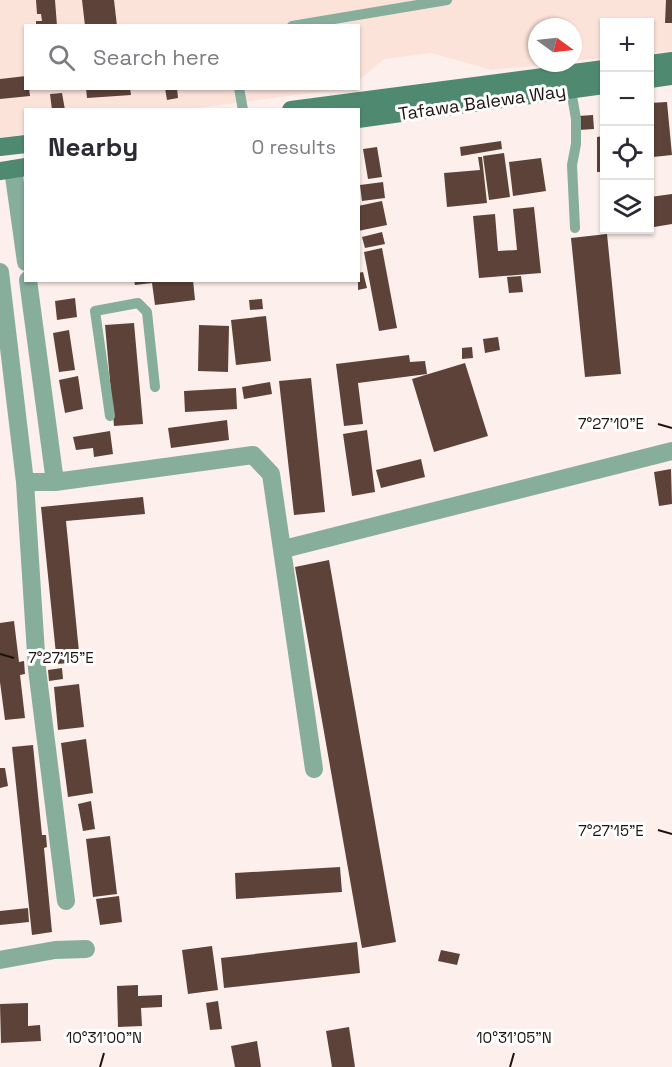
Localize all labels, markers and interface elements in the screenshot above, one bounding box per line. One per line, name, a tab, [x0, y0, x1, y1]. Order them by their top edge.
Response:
north arrow	[528, 18, 582, 72]
map controls	[600, 18, 654, 234]
button: +	[600, 18, 654, 72]
search box	[24, 24, 360, 90]
icon: search	[45, 41, 78, 74]
text: Search here	[93, 43, 220, 71]
button: −	[600, 72, 654, 126]
street label: Tafawa Balewa Way	[397, 79, 567, 125]
button: locate	[600, 126, 654, 180]
text: Nearby	[48, 130, 138, 164]
text: 0 results	[252, 134, 336, 160]
button: layers	[600, 180, 654, 234]
text: 7°27'10"E	[578, 414, 644, 433]
text: 7°27'15"E	[28, 648, 94, 667]
text: 7°27'15"E	[578, 821, 644, 840]
text: 10°31'00"N	[66, 1028, 142, 1047]
text: 10°31'05"N	[476, 1028, 552, 1047]

